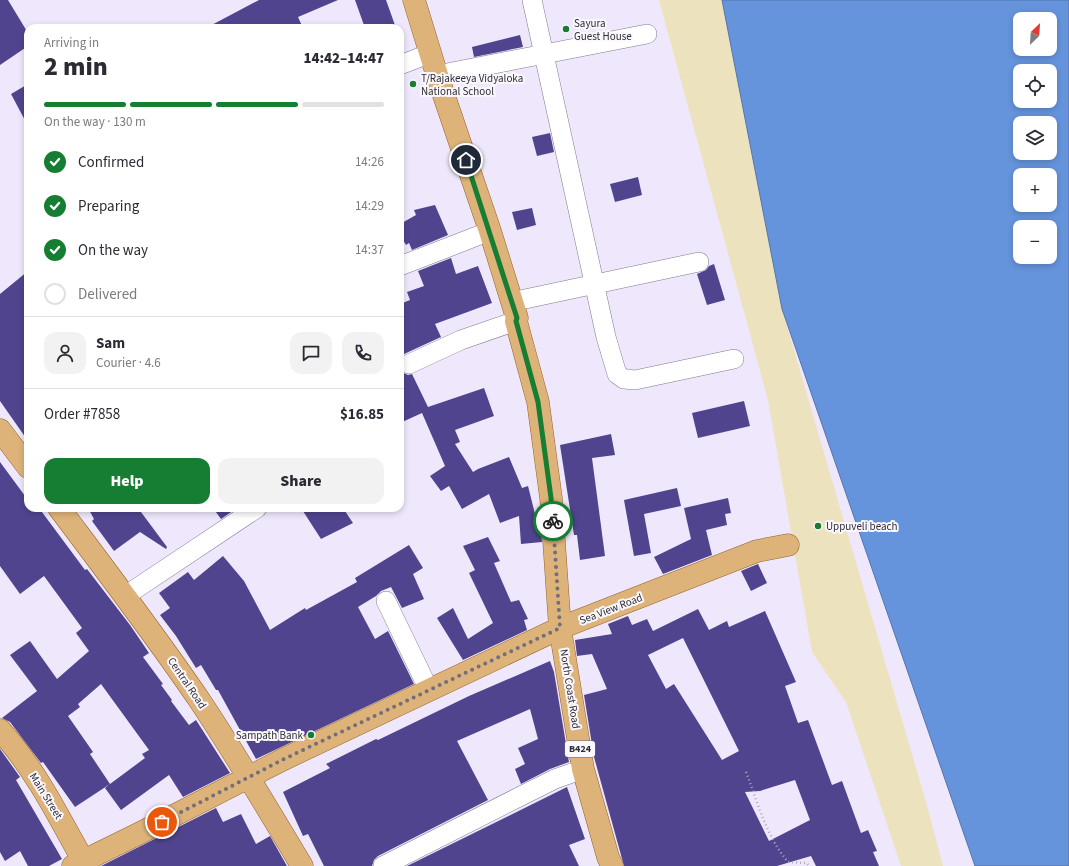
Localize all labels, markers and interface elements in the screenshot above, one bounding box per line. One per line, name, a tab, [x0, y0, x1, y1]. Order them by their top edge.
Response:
north arrow	[1013, 12, 1057, 56]
map controls	[1013, 12, 1057, 264]
place label: Sayura Guest House	[574, 16, 632, 44]
marker: Sayura Guest House	[561, 24, 571, 34]
text: Arriving in	[44, 34, 99, 52]
text: 2 min	[44, 48, 108, 85]
text: 14:42–14:47	[303, 48, 384, 69]
button: locate	[1013, 64, 1057, 108]
place label: T/Rajakeeya Vidyaloka National School	[421, 71, 523, 99]
marker: T/Rajakeeya Vidyaloka National School	[408, 79, 418, 89]
text: On the way · 130 m	[44, 113, 146, 131]
button: layers	[1013, 116, 1057, 160]
pin	[449, 143, 483, 177]
icon: home	[455, 149, 477, 171]
icon: check	[44, 151, 66, 173]
text: Confirmed	[78, 152, 144, 173]
text: 14:26	[355, 153, 384, 171]
button: +	[1013, 168, 1057, 212]
icon: check	[44, 195, 66, 217]
text: Preparing	[78, 196, 139, 217]
text: 14:29	[355, 197, 384, 215]
button: −	[1013, 220, 1057, 264]
icon: check	[44, 239, 66, 261]
text: On the way	[78, 240, 148, 261]
text: 14:37	[355, 241, 384, 259]
text: Delivered	[78, 284, 137, 305]
button: person	[44, 332, 86, 374]
button: chat	[290, 332, 332, 374]
button: phone	[342, 332, 384, 374]
text: Sam	[96, 333, 125, 354]
text: Courier · 4.6	[96, 354, 161, 372]
text: Order #7858	[44, 404, 120, 425]
text: $16.85	[340, 404, 384, 425]
button: Help	[44, 458, 210, 504]
button: Share	[218, 458, 384, 504]
courier	[533, 501, 573, 541]
icon: bike	[542, 510, 564, 532]
place label: Uppuveli beach	[826, 519, 897, 534]
marker: Uppuveli beach	[813, 521, 823, 531]
street label: Sea View Road	[577, 590, 645, 628]
street label: North Coast Road	[556, 648, 584, 730]
street label: Central Road	[164, 654, 210, 712]
place label: Sampath Bank	[236, 728, 304, 743]
marker: Sampath Bank	[306, 730, 316, 740]
road number: B424	[565, 741, 595, 757]
street label: Main Street	[26, 770, 66, 822]
pin	[145, 805, 179, 839]
icon: bag	[151, 811, 173, 833]

